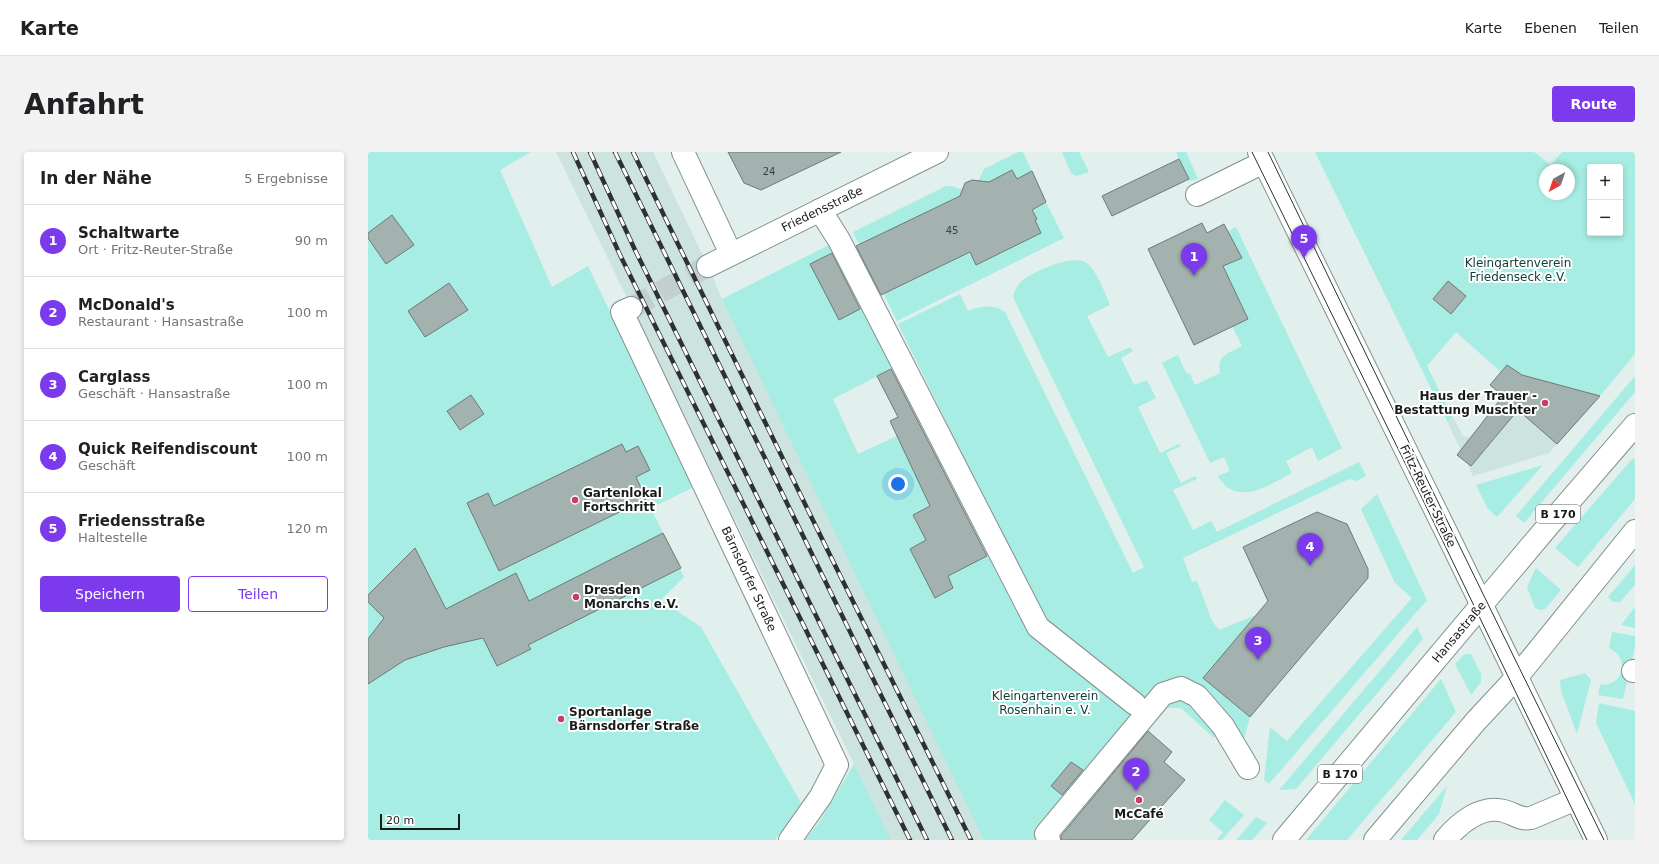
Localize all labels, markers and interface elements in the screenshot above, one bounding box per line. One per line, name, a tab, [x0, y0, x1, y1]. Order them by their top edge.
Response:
text: Karte	[20, 17, 79, 39]
text: Karte	[1465, 20, 1502, 36]
text: Ebenen	[1524, 20, 1577, 36]
text: Teilen	[1599, 20, 1639, 36]
button: Route	[1552, 86, 1635, 122]
text: Anfahrt	[24, 88, 144, 121]
north arrow	[1539, 164, 1575, 200]
map controls	[1587, 164, 1623, 236]
button: +	[1587, 164, 1623, 200]
house number: 24	[763, 166, 775, 177]
text: In der Nähe	[40, 168, 152, 188]
text: 5 Ergebnisse	[244, 171, 328, 186]
street label: Friedensstraße	[779, 183, 865, 235]
button: −	[1587, 200, 1623, 236]
text: Schaltwarte	[78, 224, 180, 242]
house number: 45	[946, 225, 958, 236]
pin: 5	[1291, 225, 1317, 258]
text: 1	[48, 233, 58, 248]
text: 90 m	[295, 233, 328, 248]
text: Ort · Fritz-Reuter-Straße	[78, 242, 233, 257]
pin: 1	[1181, 243, 1207, 276]
park label: Kleingartenverein Friedenseck e.V.	[1465, 256, 1571, 284]
text: McDonald's	[78, 296, 175, 314]
text: 2	[48, 305, 58, 320]
text: 100 m	[286, 305, 328, 320]
text: Restaurant · Hansastraße	[78, 314, 244, 329]
text: Carglass	[78, 368, 150, 386]
text: 3	[48, 377, 58, 392]
text: 100 m	[286, 377, 328, 392]
text: Geschäft · Hansastraße	[78, 386, 230, 401]
place label: Haus der Trauer - Bestattung Muschter	[1394, 389, 1537, 417]
marker: Haus der Trauer - Bestattung Muschter	[1540, 398, 1550, 408]
text: Quick Reifendiscount	[78, 440, 257, 458]
street label: Fritz-Reuter-Straße	[1397, 442, 1459, 550]
text: 4	[48, 449, 58, 464]
text: 100 m	[286, 449, 328, 464]
text: Geschäft	[78, 458, 136, 473]
your location	[888, 474, 908, 494]
place label: Gartenlokal Fortschritt	[583, 486, 662, 514]
marker: Gartenlokal Fortschritt	[570, 495, 580, 505]
road number: B 170	[1536, 505, 1580, 523]
text: Friedensstraße	[78, 512, 205, 530]
text: 5	[48, 521, 58, 536]
text: 120 m	[286, 521, 328, 536]
street label: Bärnsdorfer Straße	[719, 524, 779, 634]
text: Haltestelle	[78, 530, 148, 545]
pin: 4	[1297, 533, 1323, 566]
button: Speichern	[40, 576, 180, 612]
button: Teilen	[188, 576, 328, 612]
place label: Dresden Monarchs e.V.	[584, 583, 679, 611]
marker: Dresden Monarchs e.V.	[571, 592, 581, 602]
street label: Hansastraße	[1429, 598, 1489, 666]
pin: 3	[1245, 627, 1271, 660]
park label: Kleingartenverein Rosenhain e. V.	[992, 689, 1098, 717]
place label: Sportanlage Bärnsdorfer Straße	[569, 705, 699, 733]
marker: Sportanlage Bärnsdorfer Straße	[556, 714, 566, 724]
pin: 2	[1123, 758, 1149, 791]
road number: B 170	[1318, 765, 1362, 783]
marker: McCafé	[1134, 795, 1144, 805]
place label: McCafé	[1114, 807, 1164, 821]
scale bar	[380, 812, 460, 831]
text: 20 m	[386, 814, 414, 827]

